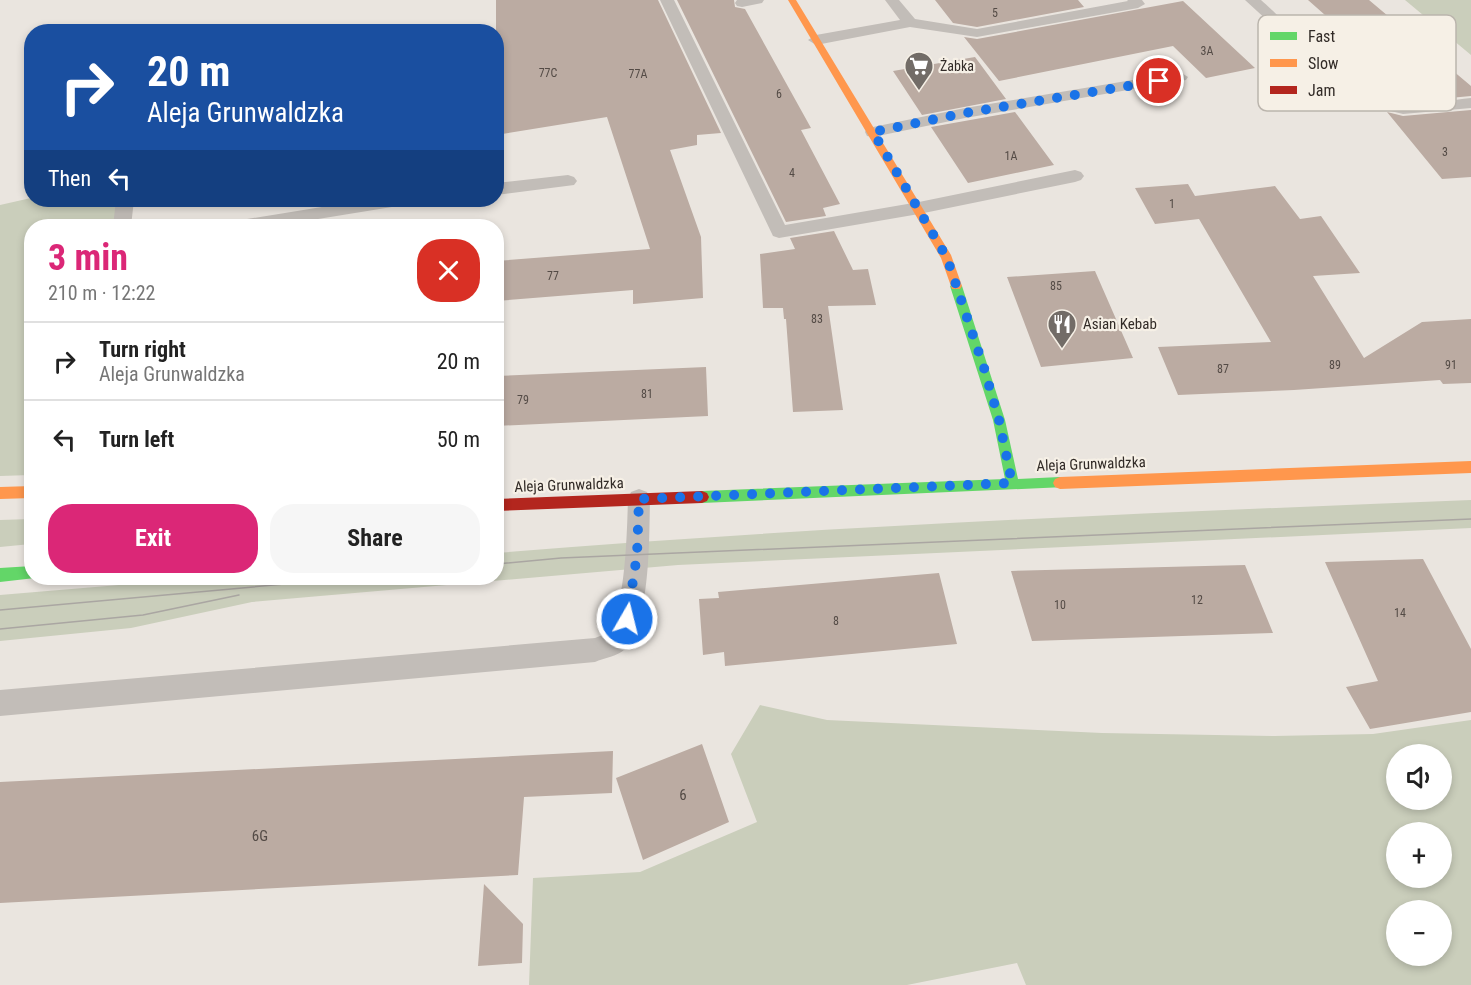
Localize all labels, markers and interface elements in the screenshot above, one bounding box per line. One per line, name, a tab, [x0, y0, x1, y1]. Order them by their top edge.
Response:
house number: 5	[992, 6, 998, 20]
legend	[1258, 15, 1456, 111]
text: Fast	[1308, 27, 1335, 46]
house number: 3A	[1201, 44, 1214, 58]
text: 20 m	[147, 47, 230, 96]
icon: right	[48, 48, 126, 126]
supermarket icon: Żabka	[903, 50, 935, 92]
text: Slow	[1308, 54, 1338, 73]
pin	[1133, 55, 1184, 106]
place label: Żabka	[940, 58, 974, 74]
icon: arrive	[1142, 64, 1175, 97]
house number: 77C	[539, 66, 558, 80]
house number: 77A	[629, 67, 647, 81]
text: Jam	[1308, 81, 1335, 100]
house number: 6	[776, 87, 782, 101]
text: Aleja Grunwaldzka	[147, 97, 344, 129]
house number: 3	[1442, 145, 1448, 159]
house number: 1A	[1005, 149, 1018, 163]
icon: left	[103, 162, 136, 195]
text: Then	[48, 166, 91, 191]
house number: 4	[789, 166, 795, 180]
house number: 1	[1169, 197, 1175, 211]
text: 3 min	[48, 237, 128, 279]
button: close	[417, 239, 480, 302]
house number: 77	[547, 269, 559, 283]
house number: 85	[1050, 279, 1062, 293]
text: 210 m · 12:22	[48, 281, 155, 305]
restaurant icon: Asian Kebab	[1046, 308, 1078, 350]
house number: 83	[811, 312, 823, 326]
place label: Asian Kebab	[1083, 315, 1157, 333]
text: Turn right	[99, 337, 186, 362]
icon: right	[48, 345, 81, 378]
text: 20 m	[437, 349, 480, 374]
house number: 89	[1329, 358, 1341, 372]
house number: 91	[1445, 358, 1457, 372]
text: Aleja Grunwaldzka	[99, 362, 245, 386]
house number: 87	[1217, 362, 1229, 376]
house number: 81	[641, 387, 653, 401]
house number: 79	[517, 393, 529, 407]
icon: left	[48, 423, 81, 456]
text: Turn left	[99, 427, 174, 452]
text: 50 m	[437, 427, 480, 452]
street label: Aleja Grunwaldzka	[1036, 453, 1146, 475]
street label: Aleja Grunwaldzka	[514, 474, 624, 496]
button: Exit	[48, 504, 258, 573]
button: Share	[270, 504, 480, 573]
position arrow	[595, 587, 659, 651]
house number: 12	[1191, 593, 1203, 607]
house number: 10	[1054, 598, 1066, 612]
house number: 14	[1394, 606, 1406, 620]
house number: 8	[833, 614, 839, 628]
map controls	[1386, 744, 1452, 966]
button: sound	[1386, 744, 1452, 810]
house number: 6	[679, 786, 687, 804]
button: +	[1386, 822, 1452, 888]
house number: 6G	[252, 827, 268, 845]
button: −	[1386, 900, 1452, 966]

